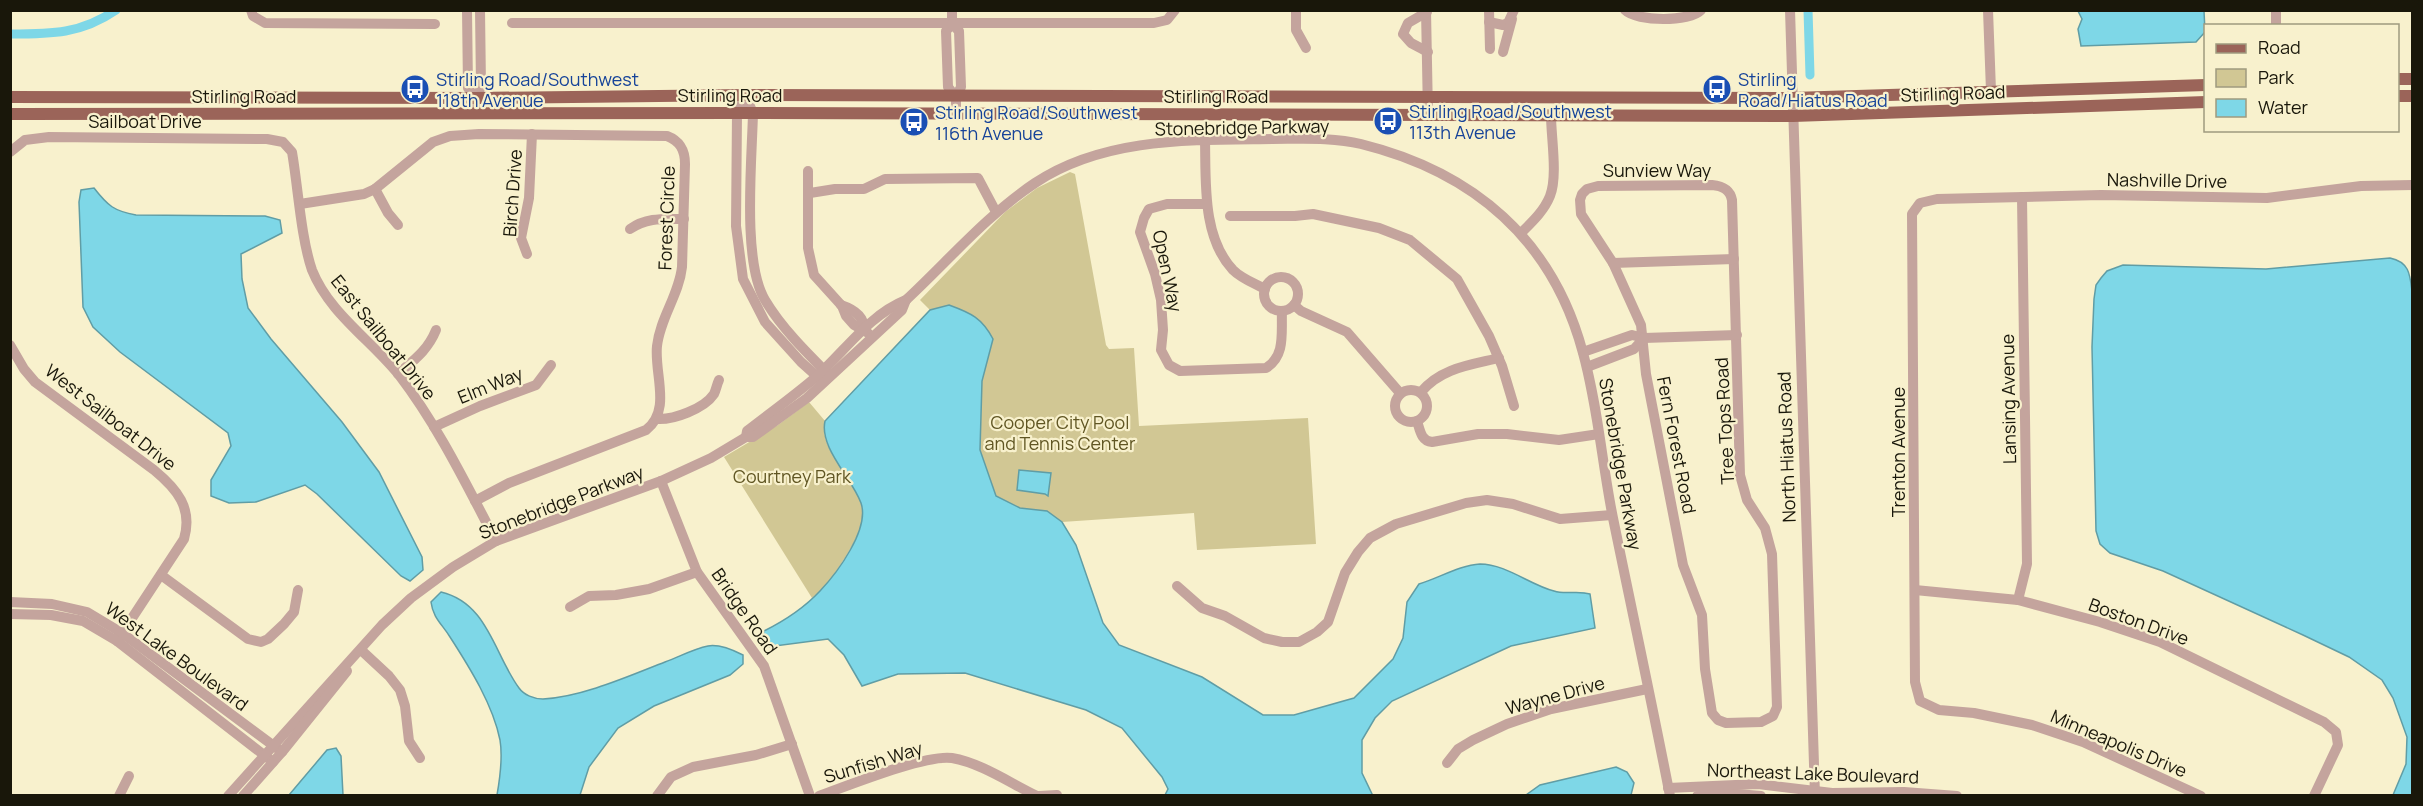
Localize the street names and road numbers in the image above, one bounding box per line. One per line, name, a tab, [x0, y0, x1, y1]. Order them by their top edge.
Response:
street label: Stirling Road	[1900, 79, 2006, 107]
street label: Stirling Road	[677, 83, 783, 107]
street label: Stirling Road	[191, 84, 297, 108]
street label: Stirling Road	[1163, 84, 1269, 108]
street label: Sailboat Drive	[88, 109, 202, 133]
street label: Stonebridge Parkway	[1154, 113, 1330, 141]
street label: Birch Drive	[497, 148, 527, 238]
street label: Sunview Way	[1603, 158, 1712, 182]
street label: Forest Circle	[652, 165, 680, 271]
street label: Nashville Drive	[2107, 167, 2227, 193]
street label: Open Way	[1148, 228, 1188, 315]
street label: East Sailboat Drive	[326, 270, 442, 404]
street label: Lansing Avenue	[1995, 334, 2021, 464]
street label: Tree Tops Road	[1709, 357, 1739, 485]
street label: West Sailboat Drive	[40, 358, 182, 476]
street label: Elm Way	[454, 361, 527, 409]
street label: North Hiatus Road	[1771, 371, 1801, 523]
street label: Fern Forest Road	[1652, 374, 1702, 516]
street label: Stonebridge Parkway	[1594, 376, 1648, 553]
street label: Trenton Avenue	[1886, 387, 1910, 517]
street label: Stonebridge Parkway	[475, 459, 647, 544]
street label: Bridge Road	[707, 563, 783, 659]
street label: Boston Drive	[2086, 592, 2192, 650]
street label: West Lake Boulevard	[101, 596, 253, 716]
street label: Wayne Drive	[1503, 670, 1607, 720]
street label: Minneapolis Drive	[2047, 703, 2191, 783]
street label: Sunfish Way	[821, 735, 926, 788]
street label: Northeast Lake Boulevard	[1706, 757, 1920, 789]

